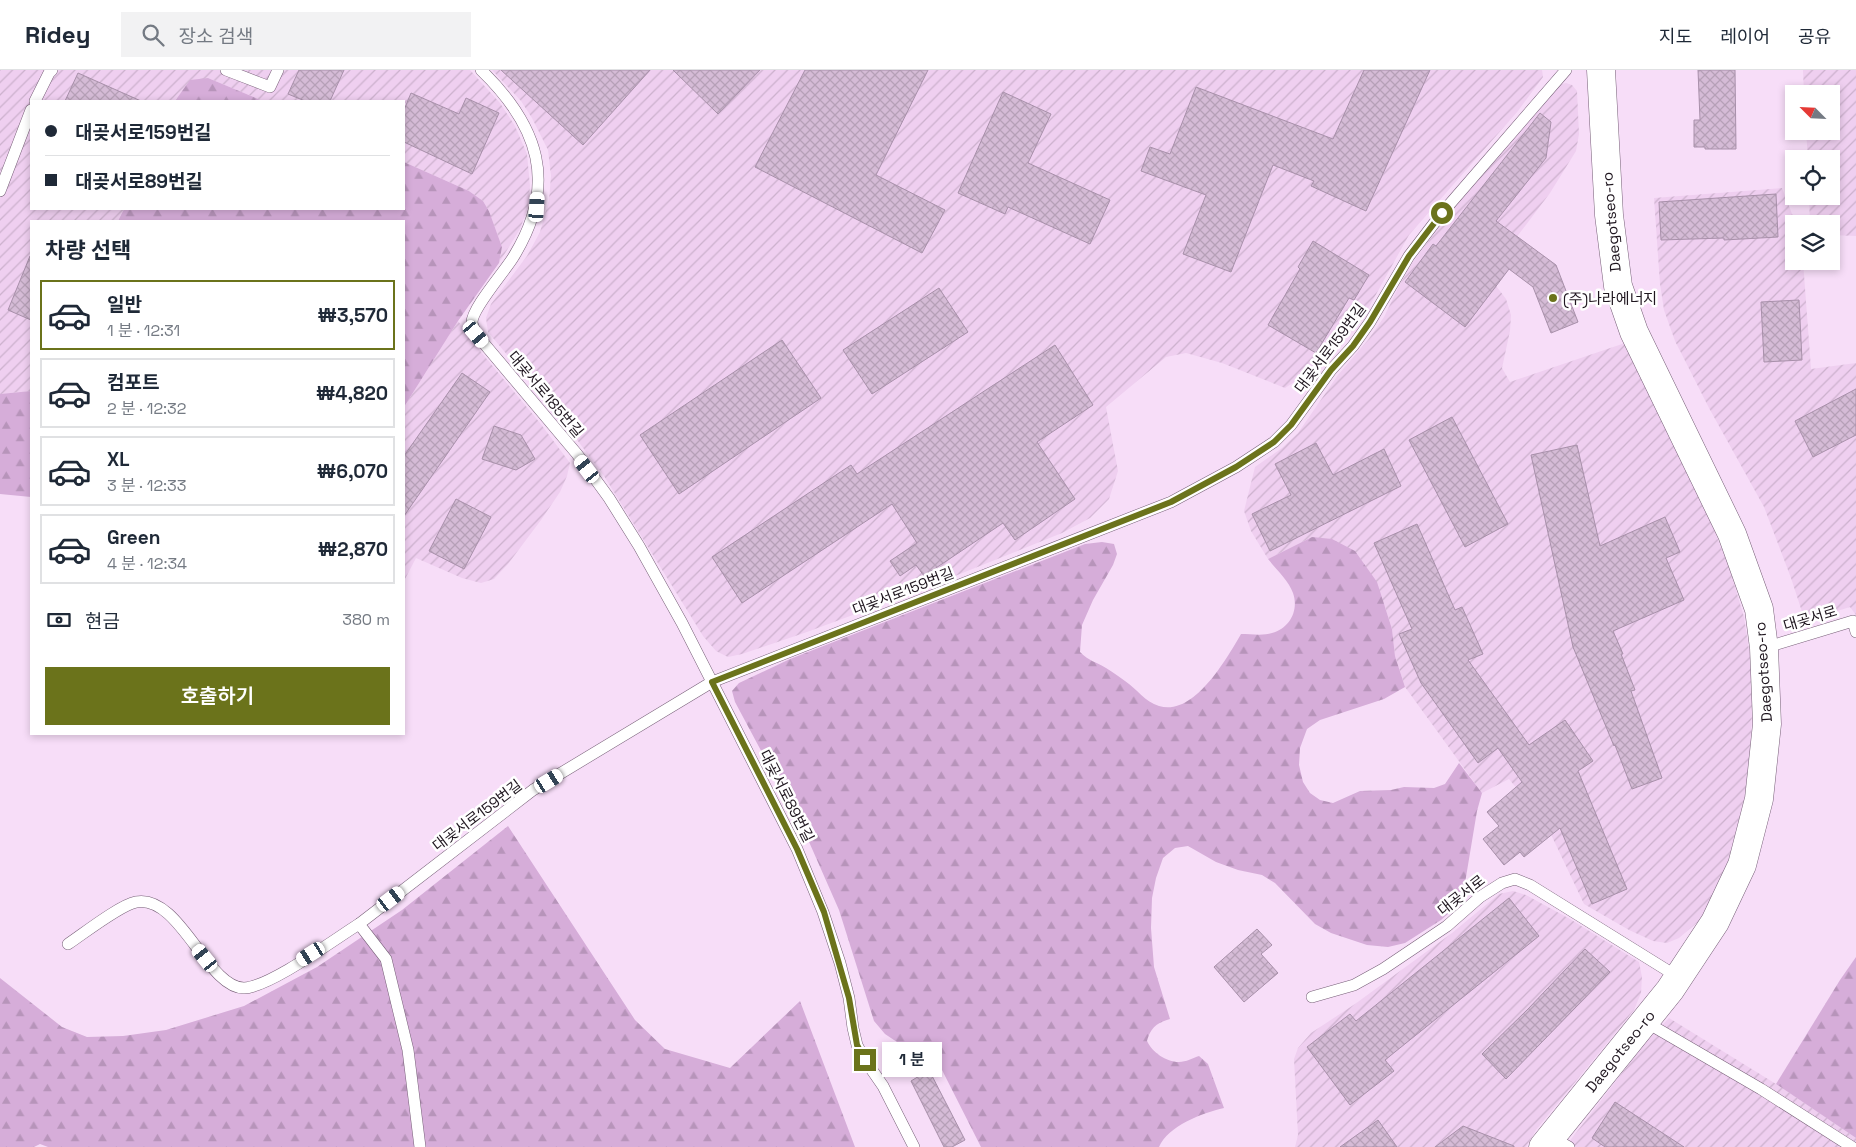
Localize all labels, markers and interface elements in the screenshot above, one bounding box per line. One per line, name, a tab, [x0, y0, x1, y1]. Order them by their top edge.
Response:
search box	[121, 12, 471, 57]
text: Ridey	[25, 19, 91, 50]
icon: search	[139, 21, 167, 49]
text: 장소 검색	[179, 24, 253, 49]
text: 지도	[1659, 25, 1692, 48]
text: 레이어	[1720, 25, 1770, 48]
text: 공유	[1798, 25, 1831, 48]
north arrow	[1785, 85, 1840, 140]
map controls	[1785, 85, 1840, 270]
text: 대곶서로159번길	[75, 120, 212, 145]
button: locate	[1785, 150, 1840, 205]
text: 대곶서로89번길	[75, 169, 203, 194]
street label: Daegotseo-ro	[1597, 171, 1625, 273]
car	[528, 192, 545, 222]
route start	[1431, 202, 1453, 224]
button: layers	[1785, 215, 1840, 270]
text: 차량 선택	[45, 236, 132, 264]
place label: (주)나라에너지	[1563, 289, 1657, 309]
text: 일반	[107, 292, 142, 317]
marker: (주)나라에너지	[1547, 292, 1559, 304]
icon: car	[47, 293, 92, 338]
street label: 대곶서로159번길	[1290, 299, 1370, 397]
text: ₩3,570	[318, 303, 388, 328]
car	[460, 318, 491, 350]
text: 1 분 · 12:31	[107, 320, 180, 341]
street label: 대곶서로185번길	[504, 347, 588, 441]
text: 컴포트	[107, 370, 159, 395]
icon: car	[47, 371, 92, 416]
text: ₩4,820	[316, 381, 388, 406]
text: 2 분 · 12:32	[107, 398, 186, 419]
text: XL	[107, 447, 130, 472]
icon: car	[47, 449, 92, 494]
car	[571, 453, 602, 485]
text: ₩6,070	[317, 459, 388, 484]
text: 3 분 · 12:33	[107, 475, 186, 496]
text: Green	[107, 525, 160, 550]
icon: car	[47, 527, 92, 572]
text: ₩2,870	[318, 537, 388, 562]
text: 4 분 · 12:34	[107, 553, 187, 574]
street label: 대곶서로159번길	[850, 563, 956, 619]
street label: 대곶서로	[1781, 601, 1839, 635]
icon: cash	[45, 606, 73, 634]
text: 현금	[85, 609, 120, 634]
text: 380 m	[342, 609, 390, 630]
street label: Daegotseo-ro	[1750, 621, 1776, 723]
button: 호출하기	[45, 667, 390, 725]
street label: 대곶서로89번길	[756, 747, 818, 845]
car	[532, 767, 565, 795]
street label: 대곶서로159번길	[428, 775, 526, 855]
street label: 대곶서로	[1433, 871, 1489, 919]
car	[374, 884, 407, 914]
car	[294, 940, 327, 968]
car	[189, 942, 220, 974]
street label: Daegotseo-ro	[1581, 1006, 1659, 1096]
callout: 1 분	[882, 1042, 942, 1078]
route end	[854, 1049, 876, 1071]
text: 1 분	[899, 1049, 925, 1070]

